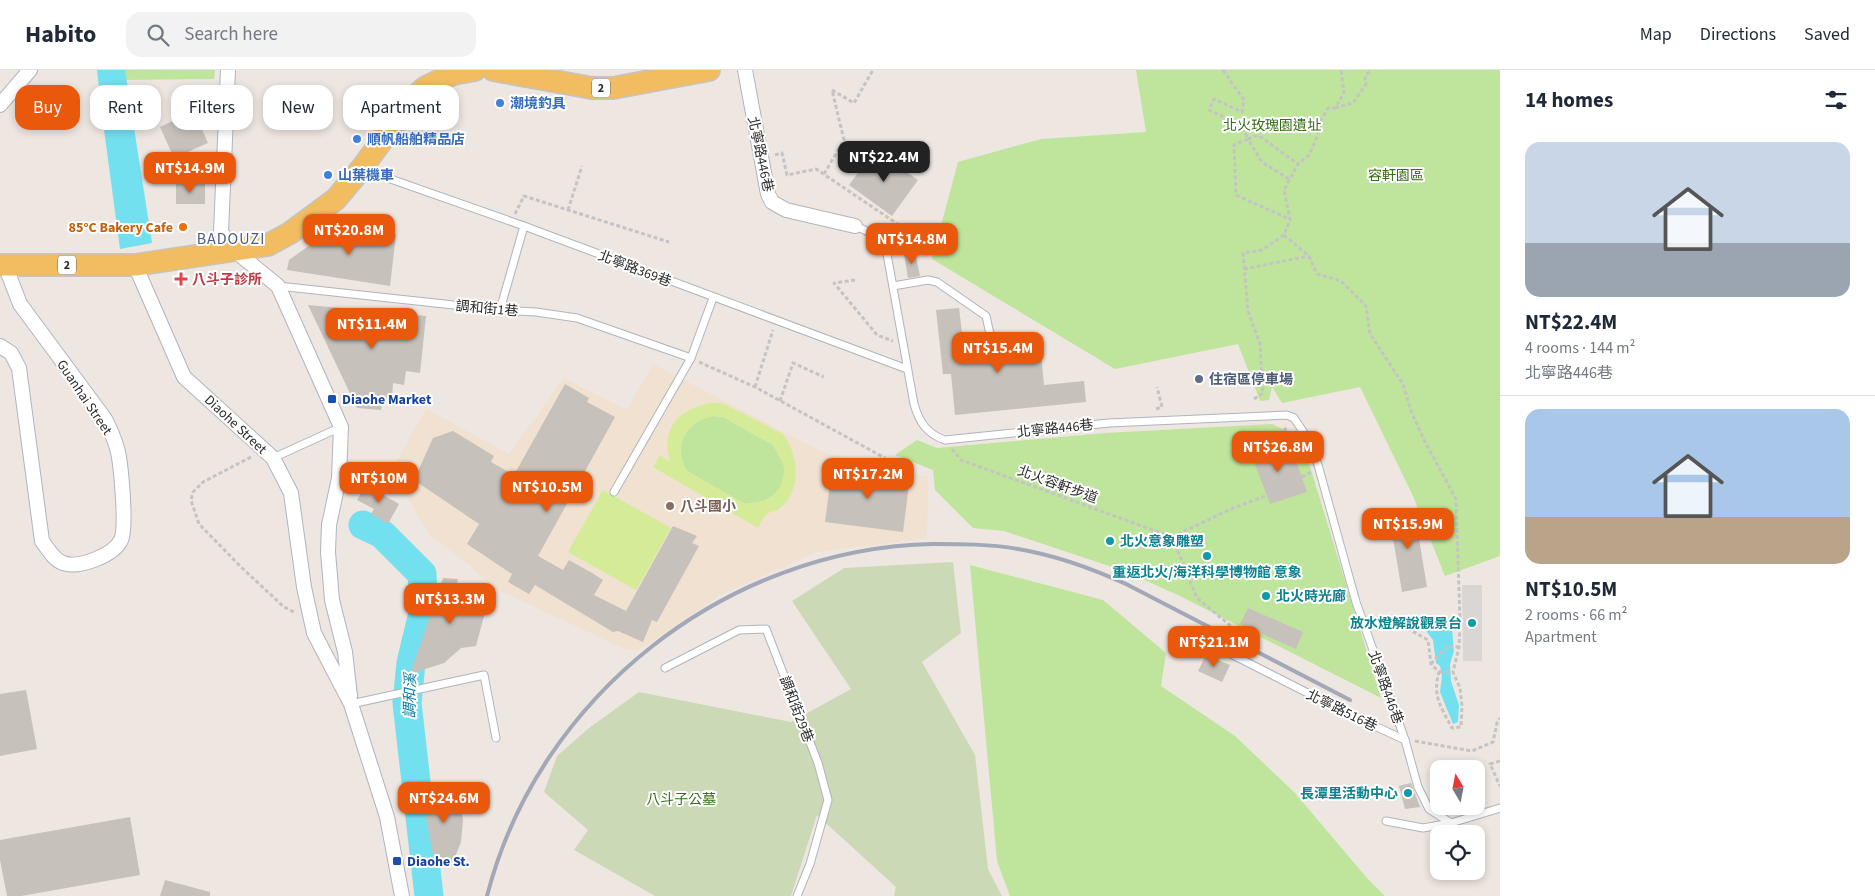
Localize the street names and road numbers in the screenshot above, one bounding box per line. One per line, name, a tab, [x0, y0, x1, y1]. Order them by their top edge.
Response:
road number: 2	[592, 78, 610, 98]
street label: 北寧路446巷	[742, 115, 778, 194]
street label: 北寧路369巷	[595, 246, 674, 292]
road number: 2	[58, 256, 76, 274]
street label: 調和街1巷	[455, 296, 519, 322]
street label: Guanhai Street	[52, 356, 117, 439]
street label: Diaohe Street	[200, 390, 271, 459]
street label: 北寧路446巷	[1016, 415, 1094, 443]
street label: 北火容軒步道	[1015, 461, 1101, 509]
street label: 北寧路446巷	[1363, 648, 1408, 727]
street label: 調和街29巷	[774, 673, 818, 746]
street label: 北寧路516巷	[1303, 685, 1380, 737]

